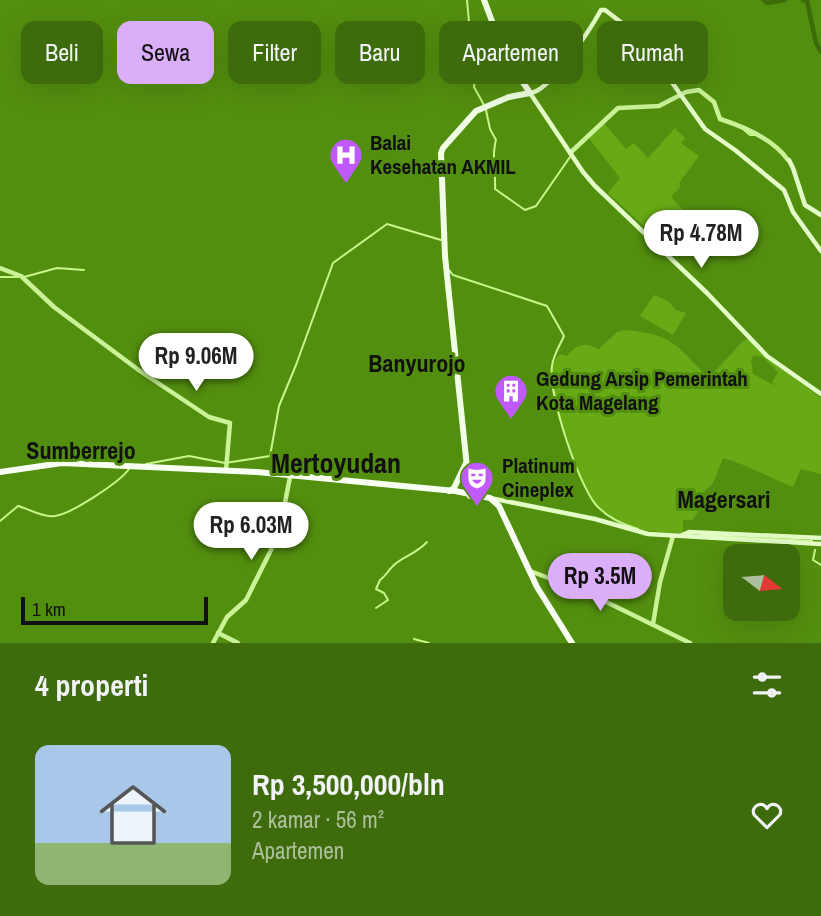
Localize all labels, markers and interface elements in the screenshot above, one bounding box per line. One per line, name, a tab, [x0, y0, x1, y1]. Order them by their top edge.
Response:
chip: Beli	[21, 21, 103, 84]
chip: Sewa	[117, 21, 214, 84]
chip: Filter	[228, 21, 321, 84]
chip: Baru	[335, 21, 425, 84]
chip: Apartemen	[439, 21, 583, 84]
chip: Rumah	[597, 21, 708, 84]
place label: Balai Kesehatan AKMIL	[370, 128, 516, 181]
hospital icon: Balai Kesehatan AKMIL	[327, 136, 365, 185]
pin: Rp 4.78M	[629, 210, 773, 270]
text: Rp 4.78M	[660, 217, 742, 248]
pin: Rp 9.06M	[124, 334, 268, 393]
text: Rp 9.06M	[155, 340, 237, 371]
district label: Banyurojo	[368, 347, 466, 379]
place label: Gedung Arsip Pemerintah Kota Magelang	[536, 364, 748, 417]
building icon: Gedung Arsip Pemerintah Kota Magelang	[492, 372, 530, 421]
district label: Sumberrejo	[26, 434, 136, 466]
district label: Mertoyudan	[271, 444, 401, 482]
place label: Platinum Cineplex	[502, 451, 575, 504]
theatre icon: Platinum Cineplex	[458, 459, 496, 508]
district label: Magersari	[678, 483, 770, 515]
pin: Rp 6.03M	[179, 503, 323, 562]
text: Rp 6.03M	[210, 509, 292, 540]
north arrow	[723, 544, 800, 621]
map controls	[723, 544, 800, 621]
pin: Rp 3.5M	[535, 554, 665, 613]
text: Rp 3.5M	[564, 560, 636, 591]
scale bar	[21, 594, 208, 626]
text: 1 km	[32, 596, 66, 622]
text: 4 properti	[35, 665, 148, 705]
icon: filters	[748, 666, 786, 704]
text: Rp 3,500,000/bln	[252, 764, 445, 804]
icon: home	[91, 773, 175, 857]
icon: heart	[748, 796, 786, 834]
text: 2 kamar · 56 m²	[252, 804, 384, 835]
text: Apartemen	[252, 835, 344, 866]

